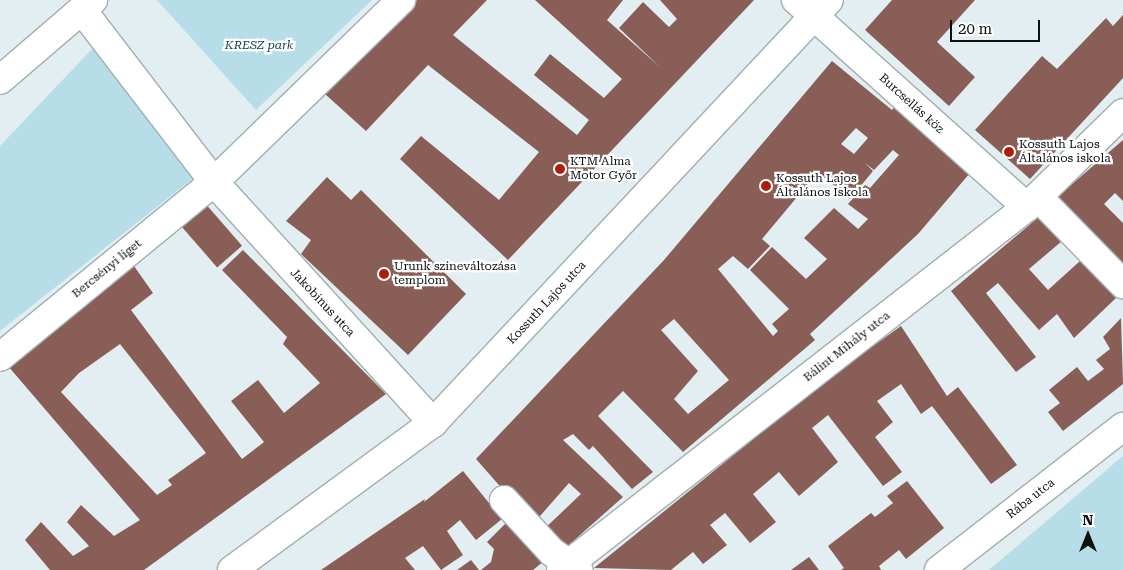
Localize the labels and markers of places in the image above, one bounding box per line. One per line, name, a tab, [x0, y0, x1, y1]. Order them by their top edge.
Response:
place label: Kossuth Lajos Általános iskola	[1019, 138, 1111, 166]
marker: Kossuth Lajos Általános iskola	[1003, 146, 1015, 158]
place label: KTM Alma Motor Győr	[570, 155, 637, 183]
marker: KTM Alma Motor Győr	[554, 163, 566, 175]
place label: Kossuth Lajos Általános Iskola	[776, 172, 868, 200]
marker: Kossuth Lajos Általános Iskola	[760, 180, 772, 192]
place label: Urunk színeváltozása templom	[394, 260, 516, 288]
marker: Urunk színeváltozása templom	[378, 268, 390, 280]

